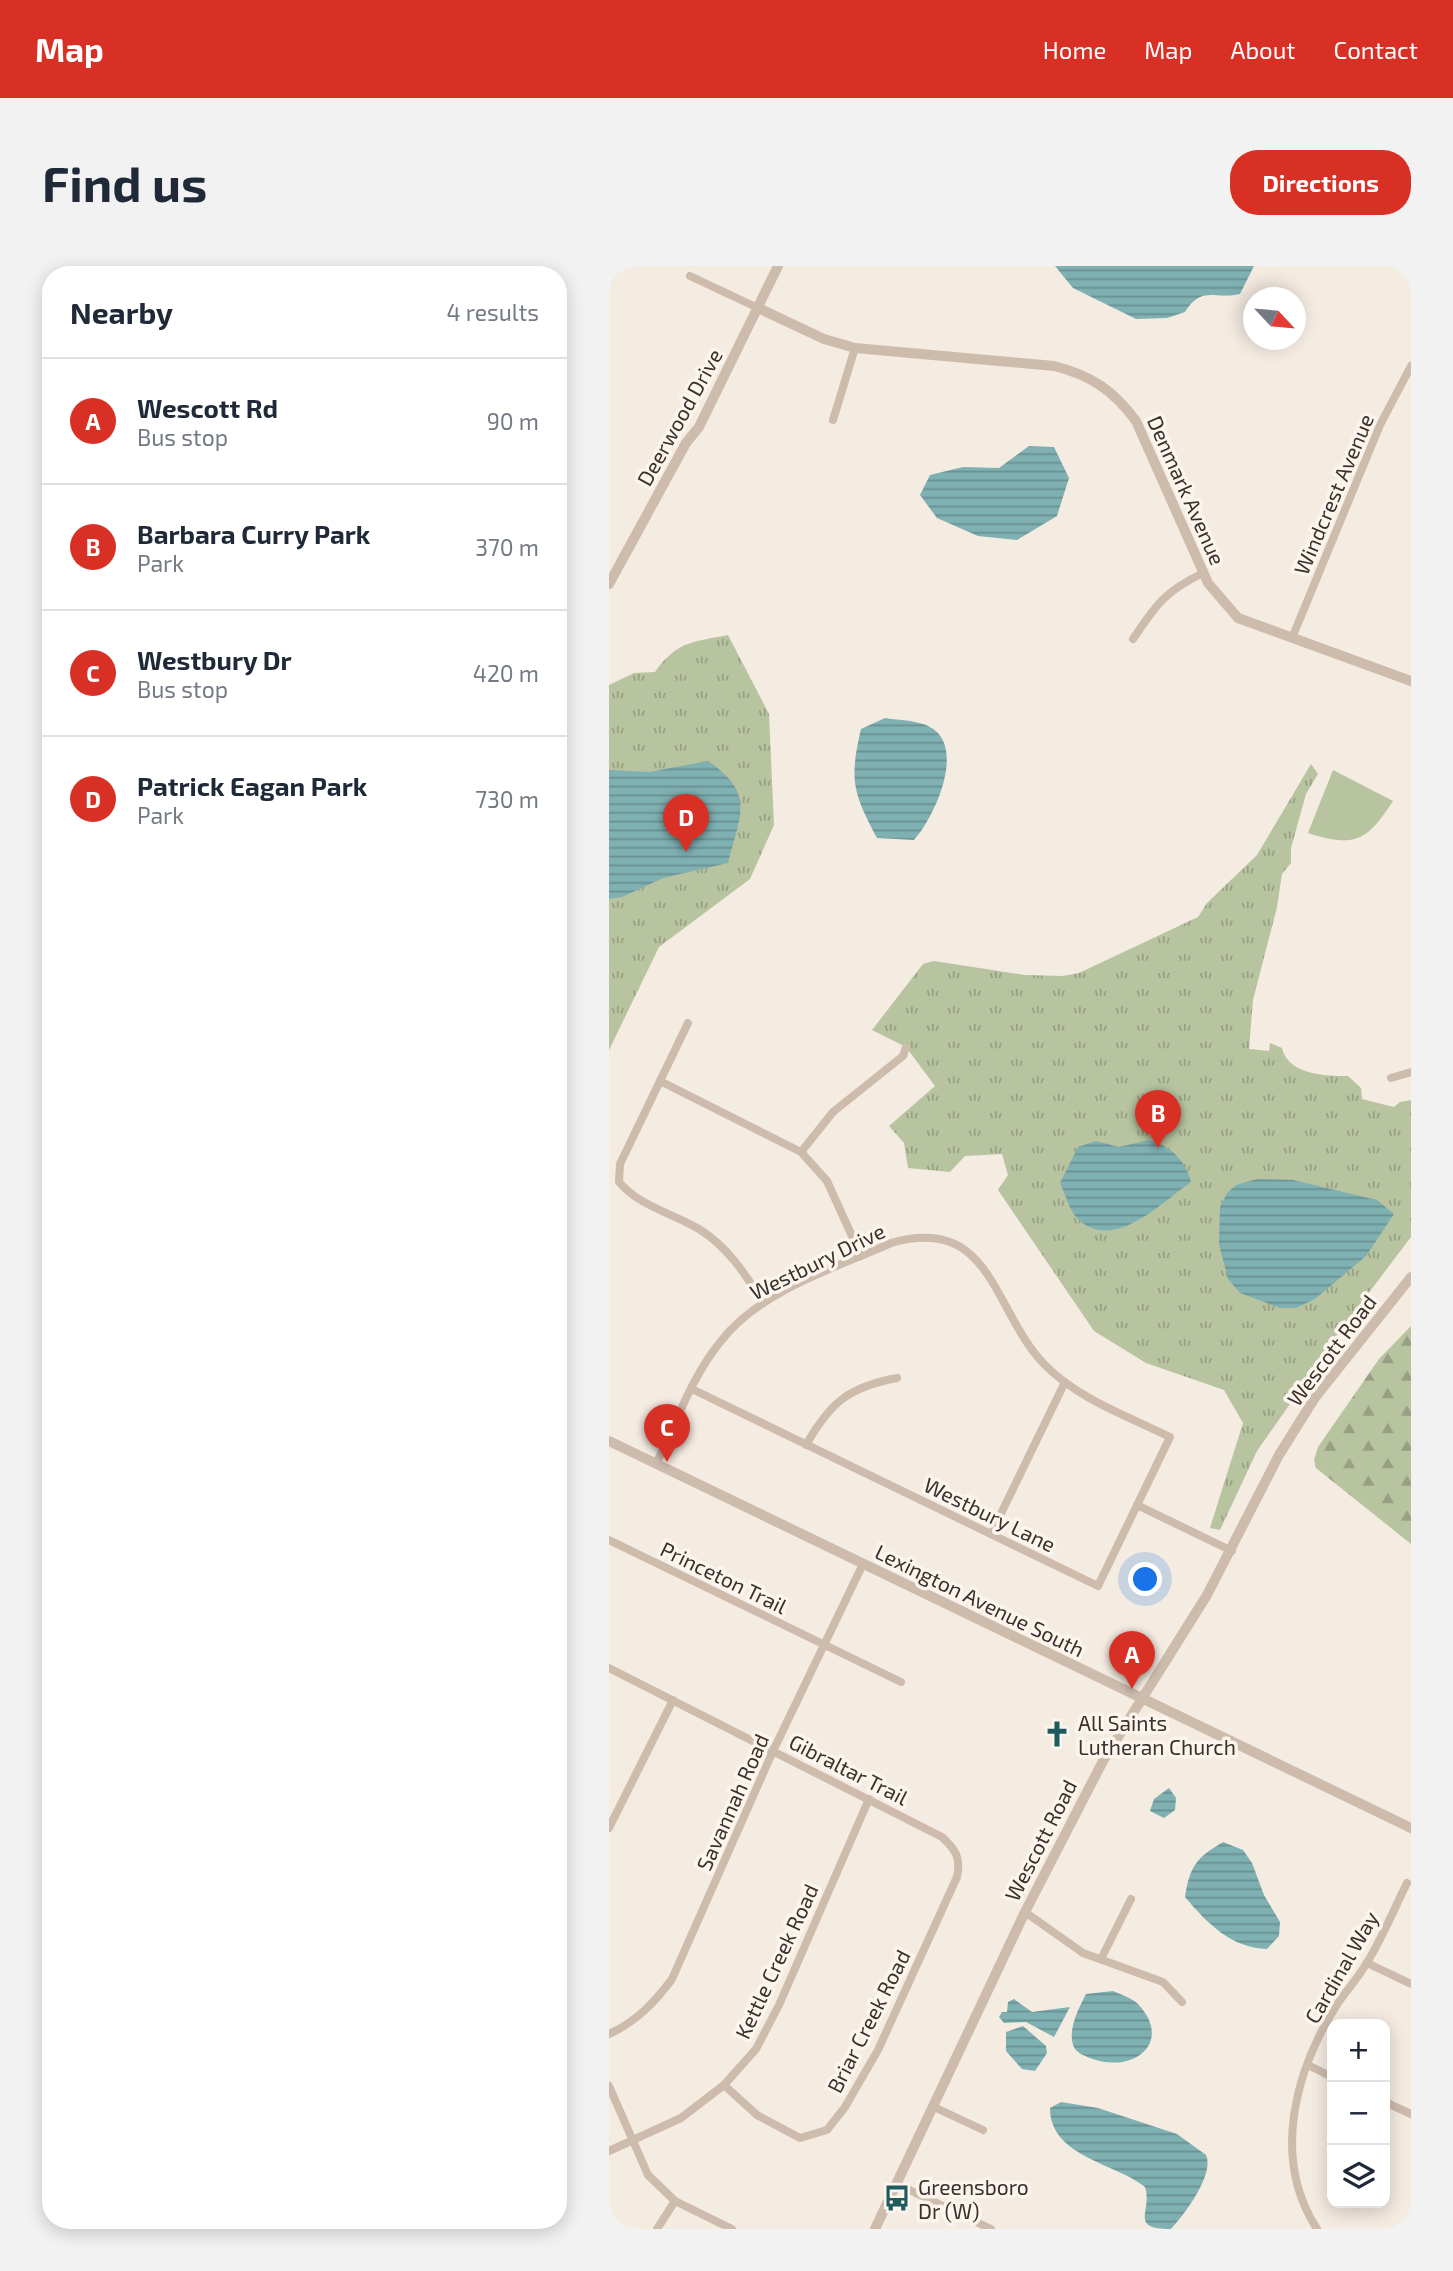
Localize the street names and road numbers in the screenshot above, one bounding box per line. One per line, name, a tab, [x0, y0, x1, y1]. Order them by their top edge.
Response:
street label: Deerwood Drive	[631, 344, 727, 490]
street label: Windcrest Avenue	[1288, 410, 1378, 578]
street label: Denmark Avenue	[1143, 411, 1231, 569]
street label: Westbury Drive	[745, 1218, 889, 1304]
street label: Wescott Road	[1281, 1290, 1381, 1410]
street label: Westbury Lane	[920, 1471, 1060, 1557]
street label: Princeton Trail	[657, 1536, 792, 1619]
street label: Lexington Avenue South	[871, 1538, 1089, 1662]
street label: Gibraltar Trail	[786, 1728, 913, 1810]
street label: Savannah Road	[691, 1730, 773, 1874]
street label: Wescott Road	[999, 1775, 1081, 1905]
street label: Kettle Creek Road	[729, 1880, 823, 2042]
street label: Cardinal Way	[1299, 1907, 1383, 2027]
street label: Briar Creek Road	[821, 1945, 915, 2097]

